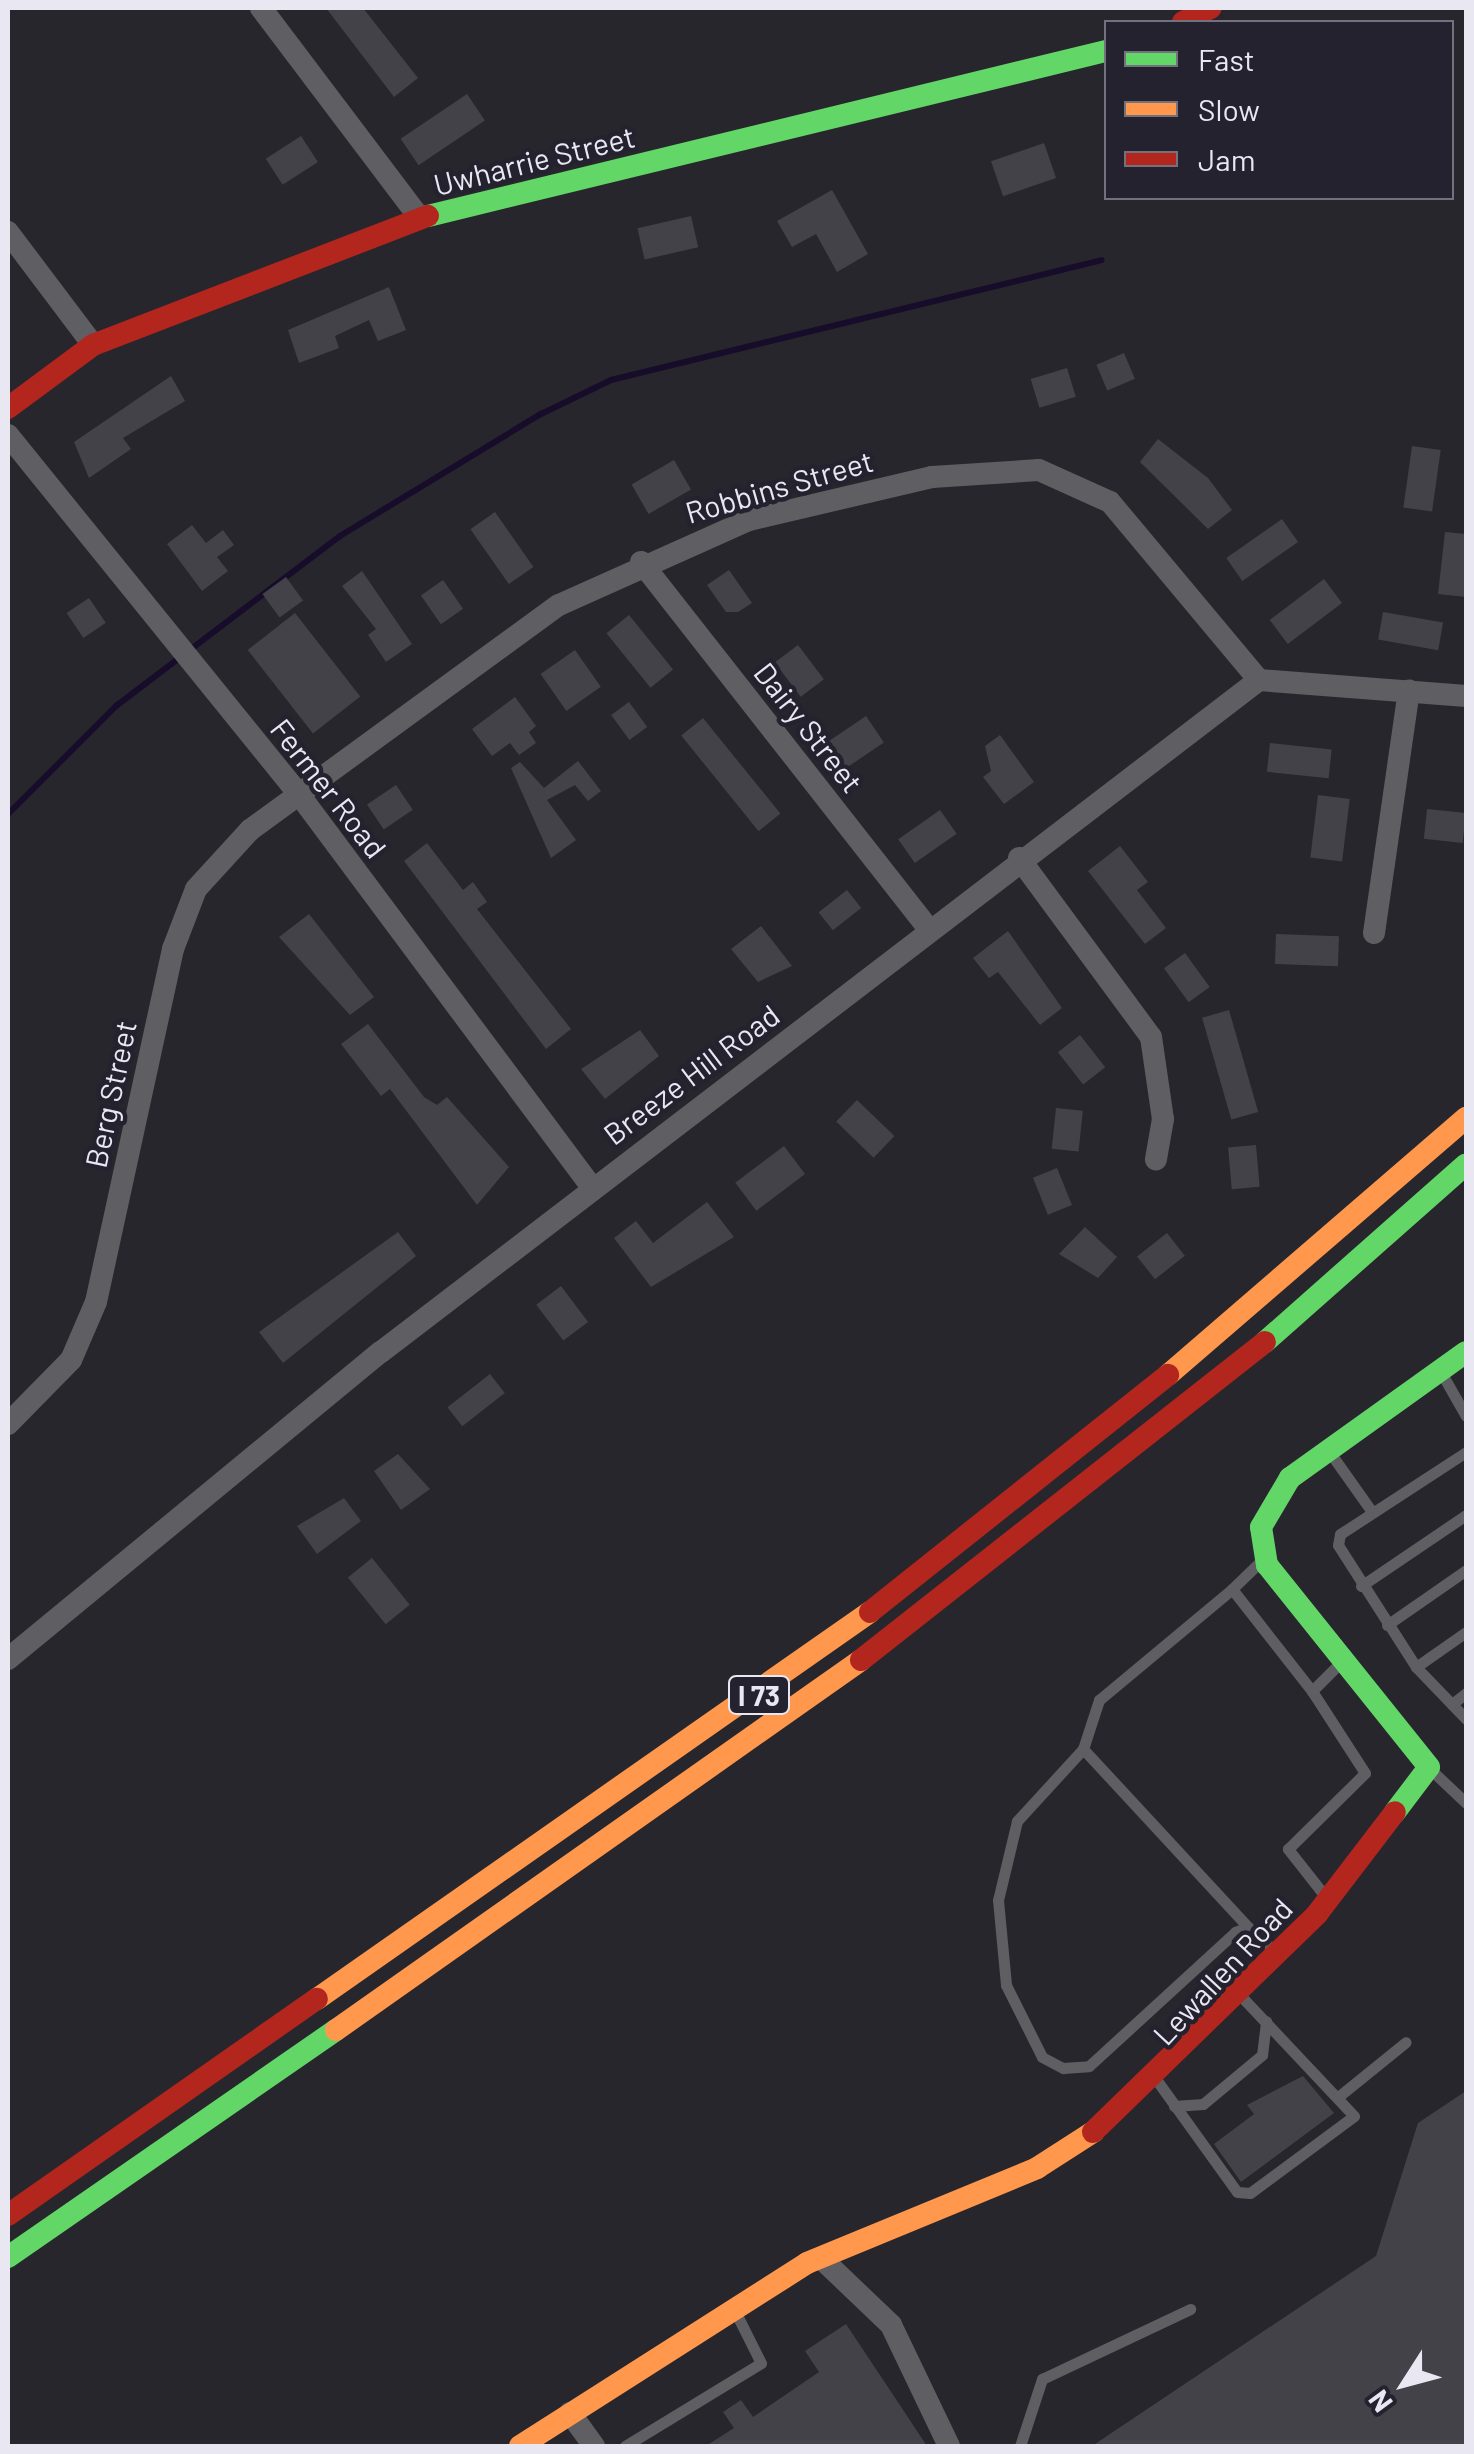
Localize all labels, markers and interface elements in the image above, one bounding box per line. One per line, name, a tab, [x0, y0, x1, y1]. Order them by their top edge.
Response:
legend	[1104, 20, 1454, 200]
text: Fast	[1198, 41, 1255, 77]
text: Slow	[1198, 91, 1260, 127]
street label: Uwharrie Street	[430, 118, 638, 202]
text: Jam	[1198, 141, 1255, 177]
street label: Robbins Street	[681, 442, 877, 530]
street label: Dairy Street	[747, 655, 871, 799]
street label: Fermer Road	[264, 711, 394, 865]
street label: Breeze Hill Road	[596, 996, 786, 1152]
street label: Berg Street	[77, 1017, 143, 1171]
road number: I 73	[726, 1672, 792, 1718]
street label: Lewallen Road	[1145, 1890, 1299, 2052]
north arrow	[1354, 2334, 1454, 2434]
text: N	[1361, 2384, 1399, 2419]

